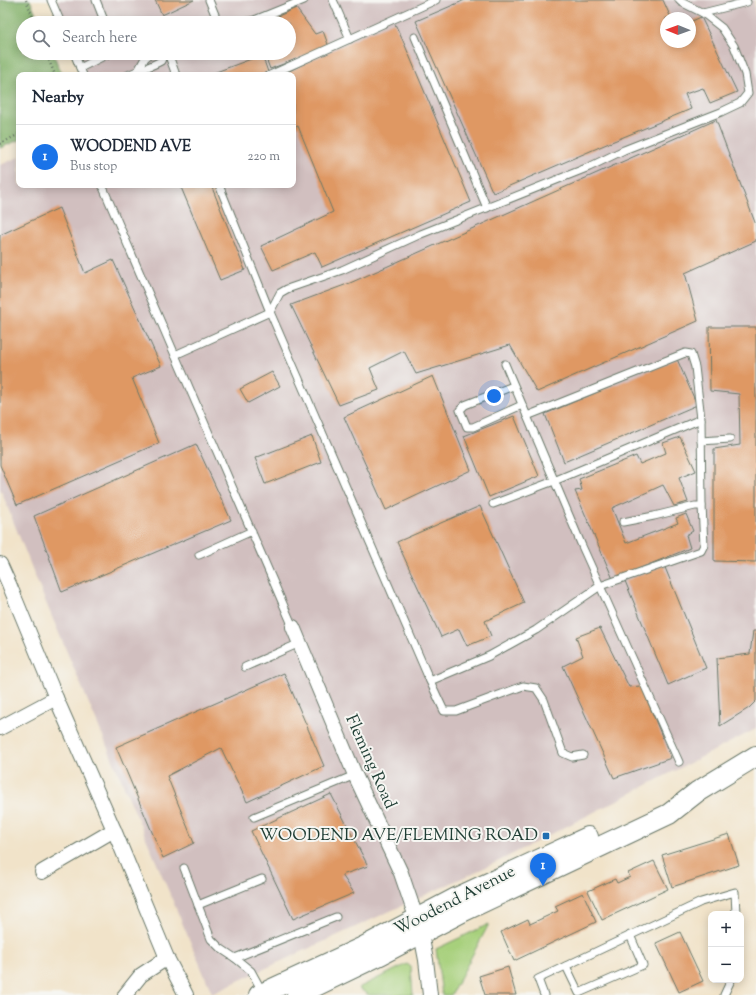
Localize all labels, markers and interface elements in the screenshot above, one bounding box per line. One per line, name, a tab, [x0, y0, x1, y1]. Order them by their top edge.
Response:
north arrow	[660, 12, 696, 48]
search box	[16, 16, 296, 60]
icon: search	[30, 27, 52, 49]
text: Search here	[62, 28, 137, 49]
text: Nearby	[32, 86, 84, 110]
text: WOODEND AVE	[70, 137, 191, 158]
text: 1	[43, 148, 47, 166]
text: 220 m	[247, 148, 280, 166]
text: Bus stop	[70, 158, 117, 176]
your location	[484, 386, 504, 406]
street label: Fleming Road	[339, 711, 402, 813]
place label: WOODEND AVE/FLEMING ROAD	[259, 824, 538, 848]
marker: WOODEND AVE/FLEMING ROAD	[541, 831, 551, 841]
pin: 1	[530, 853, 556, 886]
street label: Woodend Avenue	[390, 860, 520, 942]
map controls	[708, 911, 744, 983]
button: +	[708, 911, 744, 947]
button: −	[708, 947, 744, 983]

